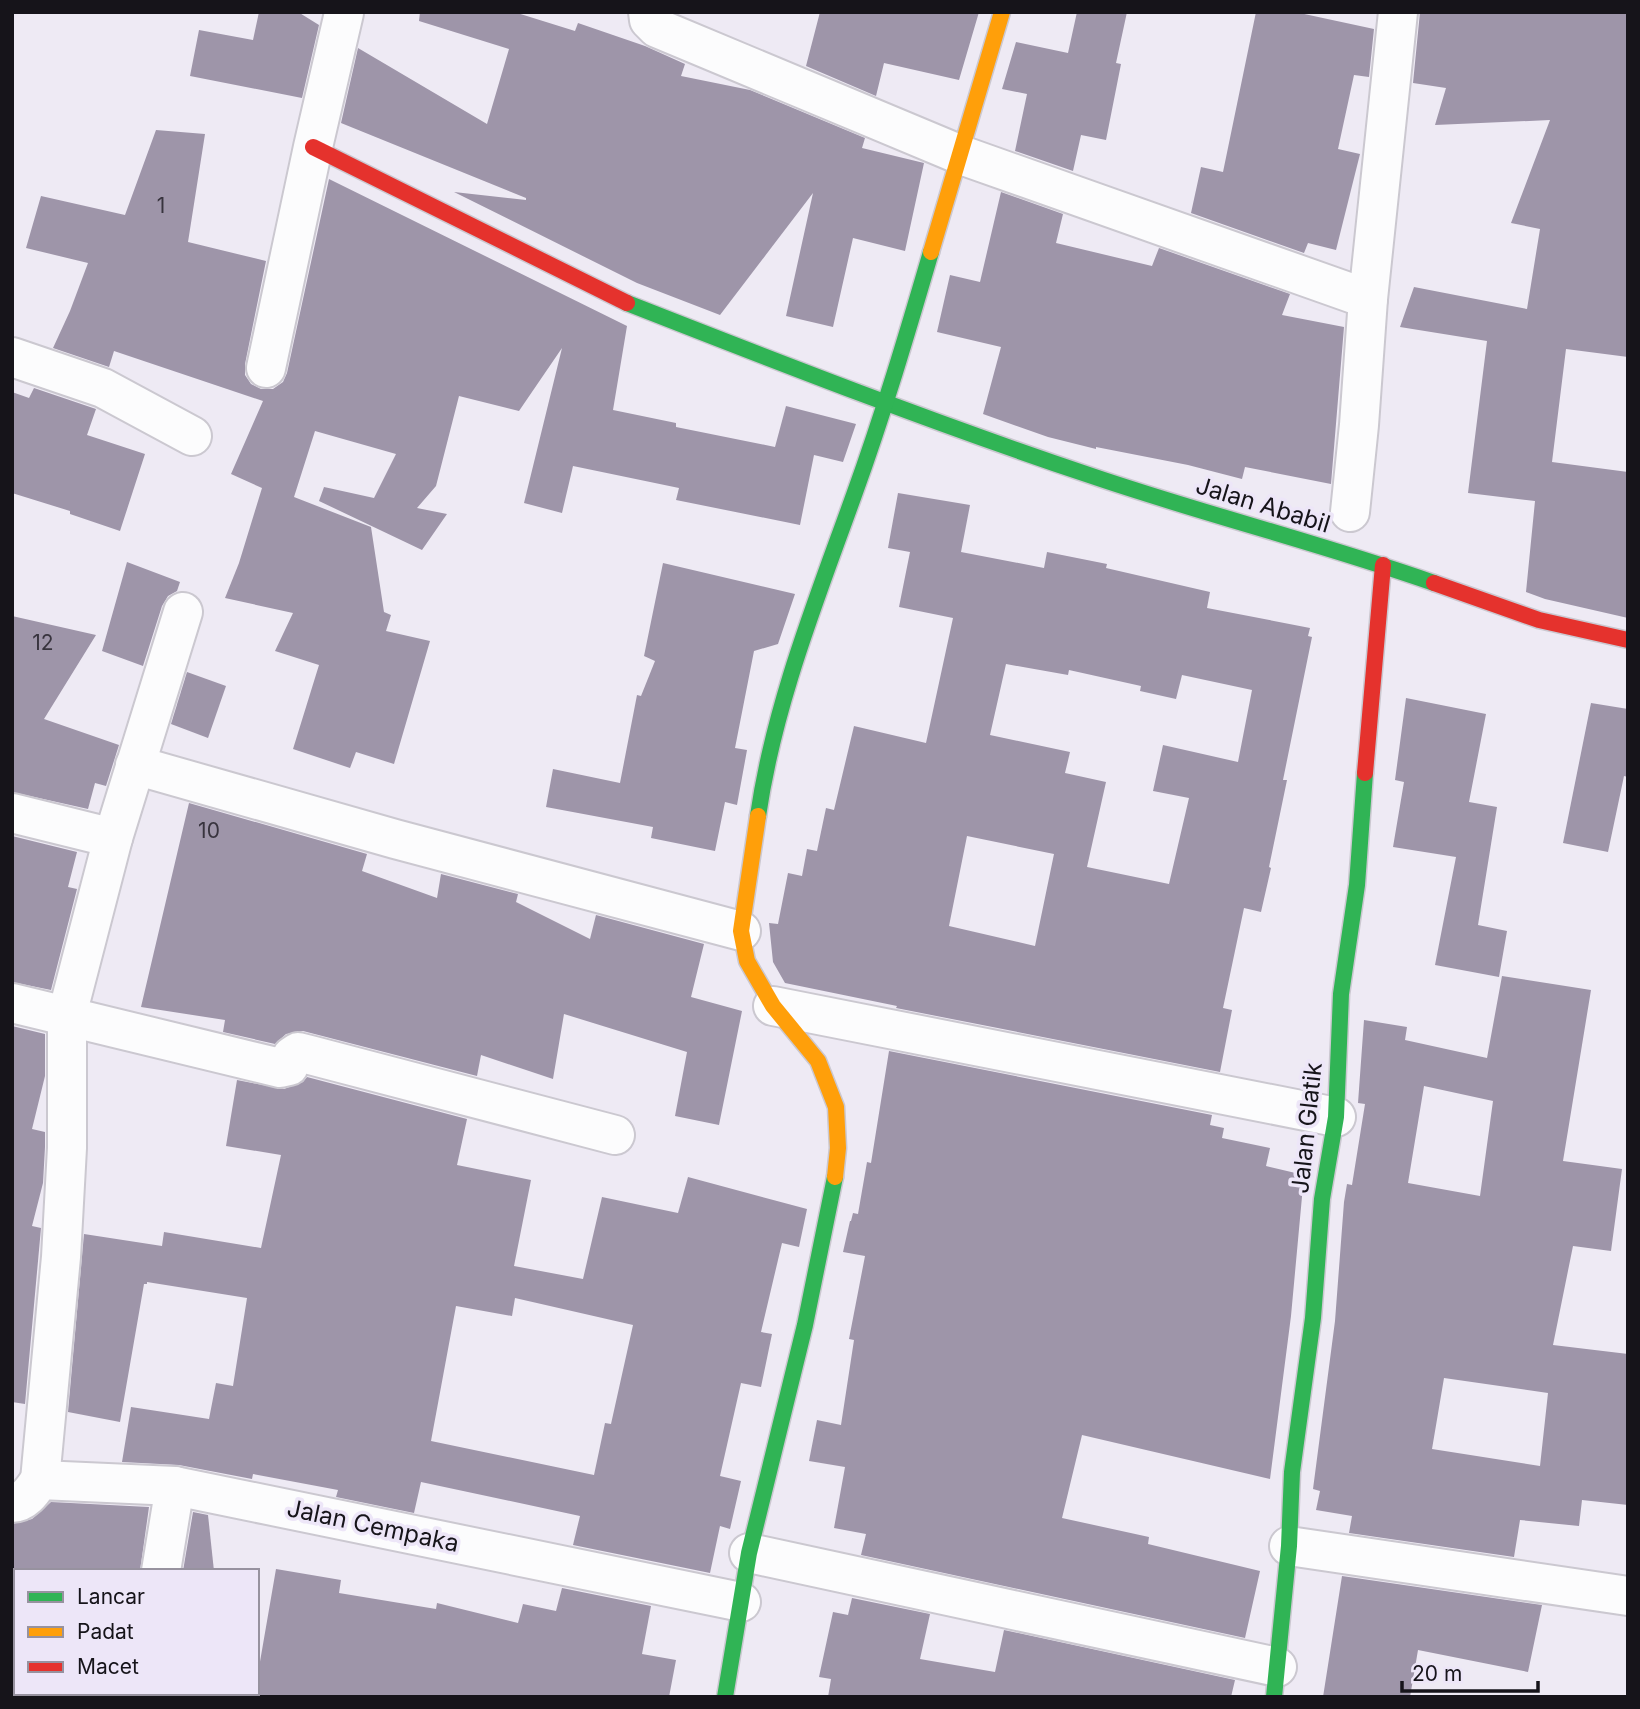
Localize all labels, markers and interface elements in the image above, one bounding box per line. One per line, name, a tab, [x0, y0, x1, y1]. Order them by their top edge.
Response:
house number: 1	[157, 193, 165, 218]
street label: Jalan Ababil	[1193, 470, 1334, 539]
house number: 12	[32, 630, 54, 655]
house number: 10	[198, 818, 220, 843]
street label: Jalan Glatik	[1285, 1061, 1328, 1195]
street label: Jalan Cempaka	[285, 1493, 462, 1558]
legend	[14, 1569, 259, 1695]
text: Lancar	[77, 1584, 145, 1609]
text: Padat	[77, 1619, 134, 1644]
scale bar	[1402, 1650, 1538, 1694]
text: Macet	[77, 1654, 139, 1679]
text: 20 m	[1412, 1661, 1462, 1686]

